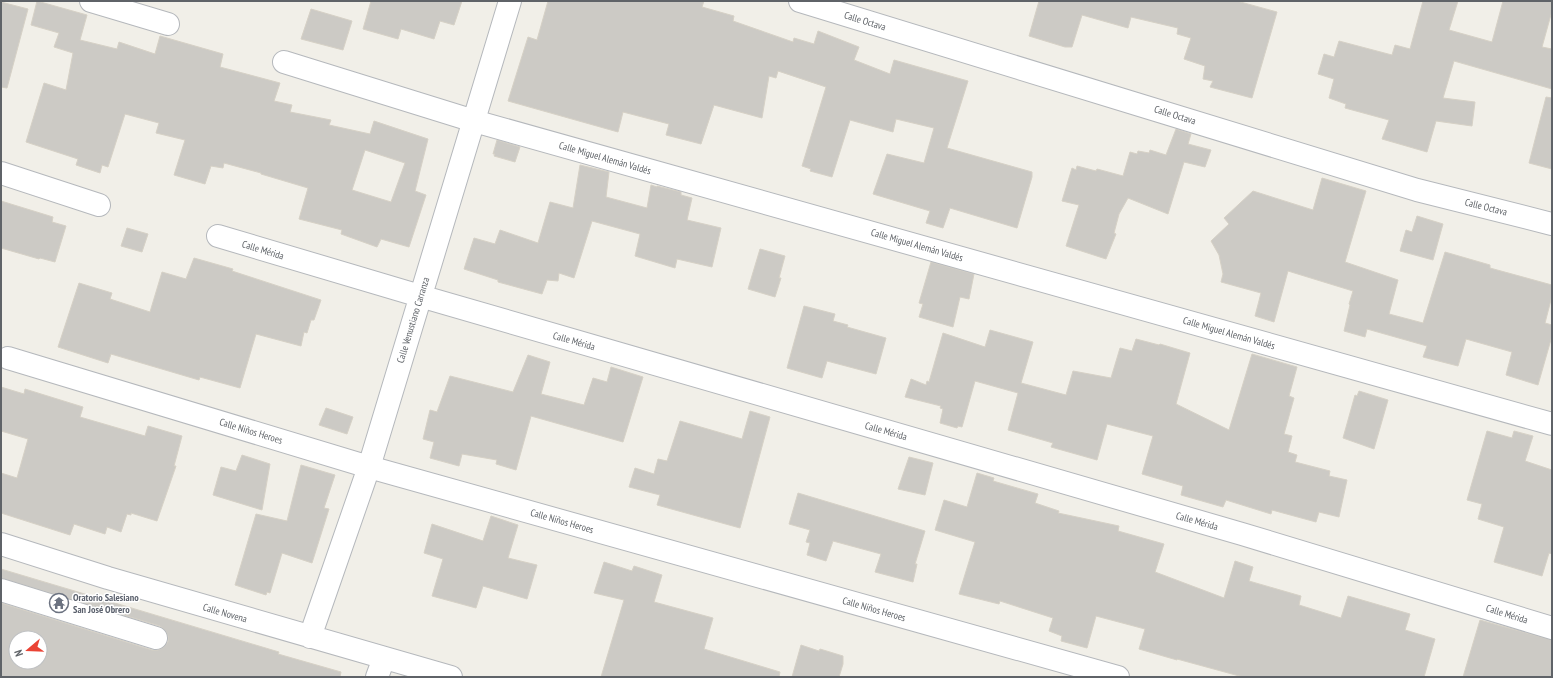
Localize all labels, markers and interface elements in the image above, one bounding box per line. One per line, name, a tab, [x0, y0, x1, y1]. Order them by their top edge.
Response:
street label: Calle Octava	[843, 8, 887, 34]
street label: Calle Octava	[1153, 102, 1197, 128]
street label: Calle Miguel Alemán Valdés	[557, 139, 653, 178]
street label: Calle Octava	[1464, 195, 1508, 219]
street label: Calle Miguel Alemán Valdés	[869, 226, 965, 265]
street label: Calle Mérida	[240, 237, 286, 263]
street label: Calle Venustiano Carranza	[394, 275, 432, 365]
street label: Calle Miguel Alemán Valdés	[1181, 314, 1277, 353]
street label: Calle Mérida	[551, 329, 597, 353]
street label: Calle Niños Heroes	[218, 415, 285, 447]
street label: Calle Mérida	[863, 419, 909, 443]
street label: Calle Niños Heroes	[529, 506, 596, 536]
street label: Calle Mérida	[1174, 509, 1220, 533]
place label: Oratorio Salesiano San José Obrero	[73, 591, 139, 616]
temple icon: Oratorio Salesiano San José Obrero	[48, 592, 70, 614]
street label: Calle Niños Heroes	[841, 594, 908, 624]
street label: Calle Novena	[201, 600, 249, 626]
street label: Calle Mérida	[1484, 601, 1530, 627]
north arrow	[8, 630, 48, 670]
text: N	[11, 648, 26, 658]

